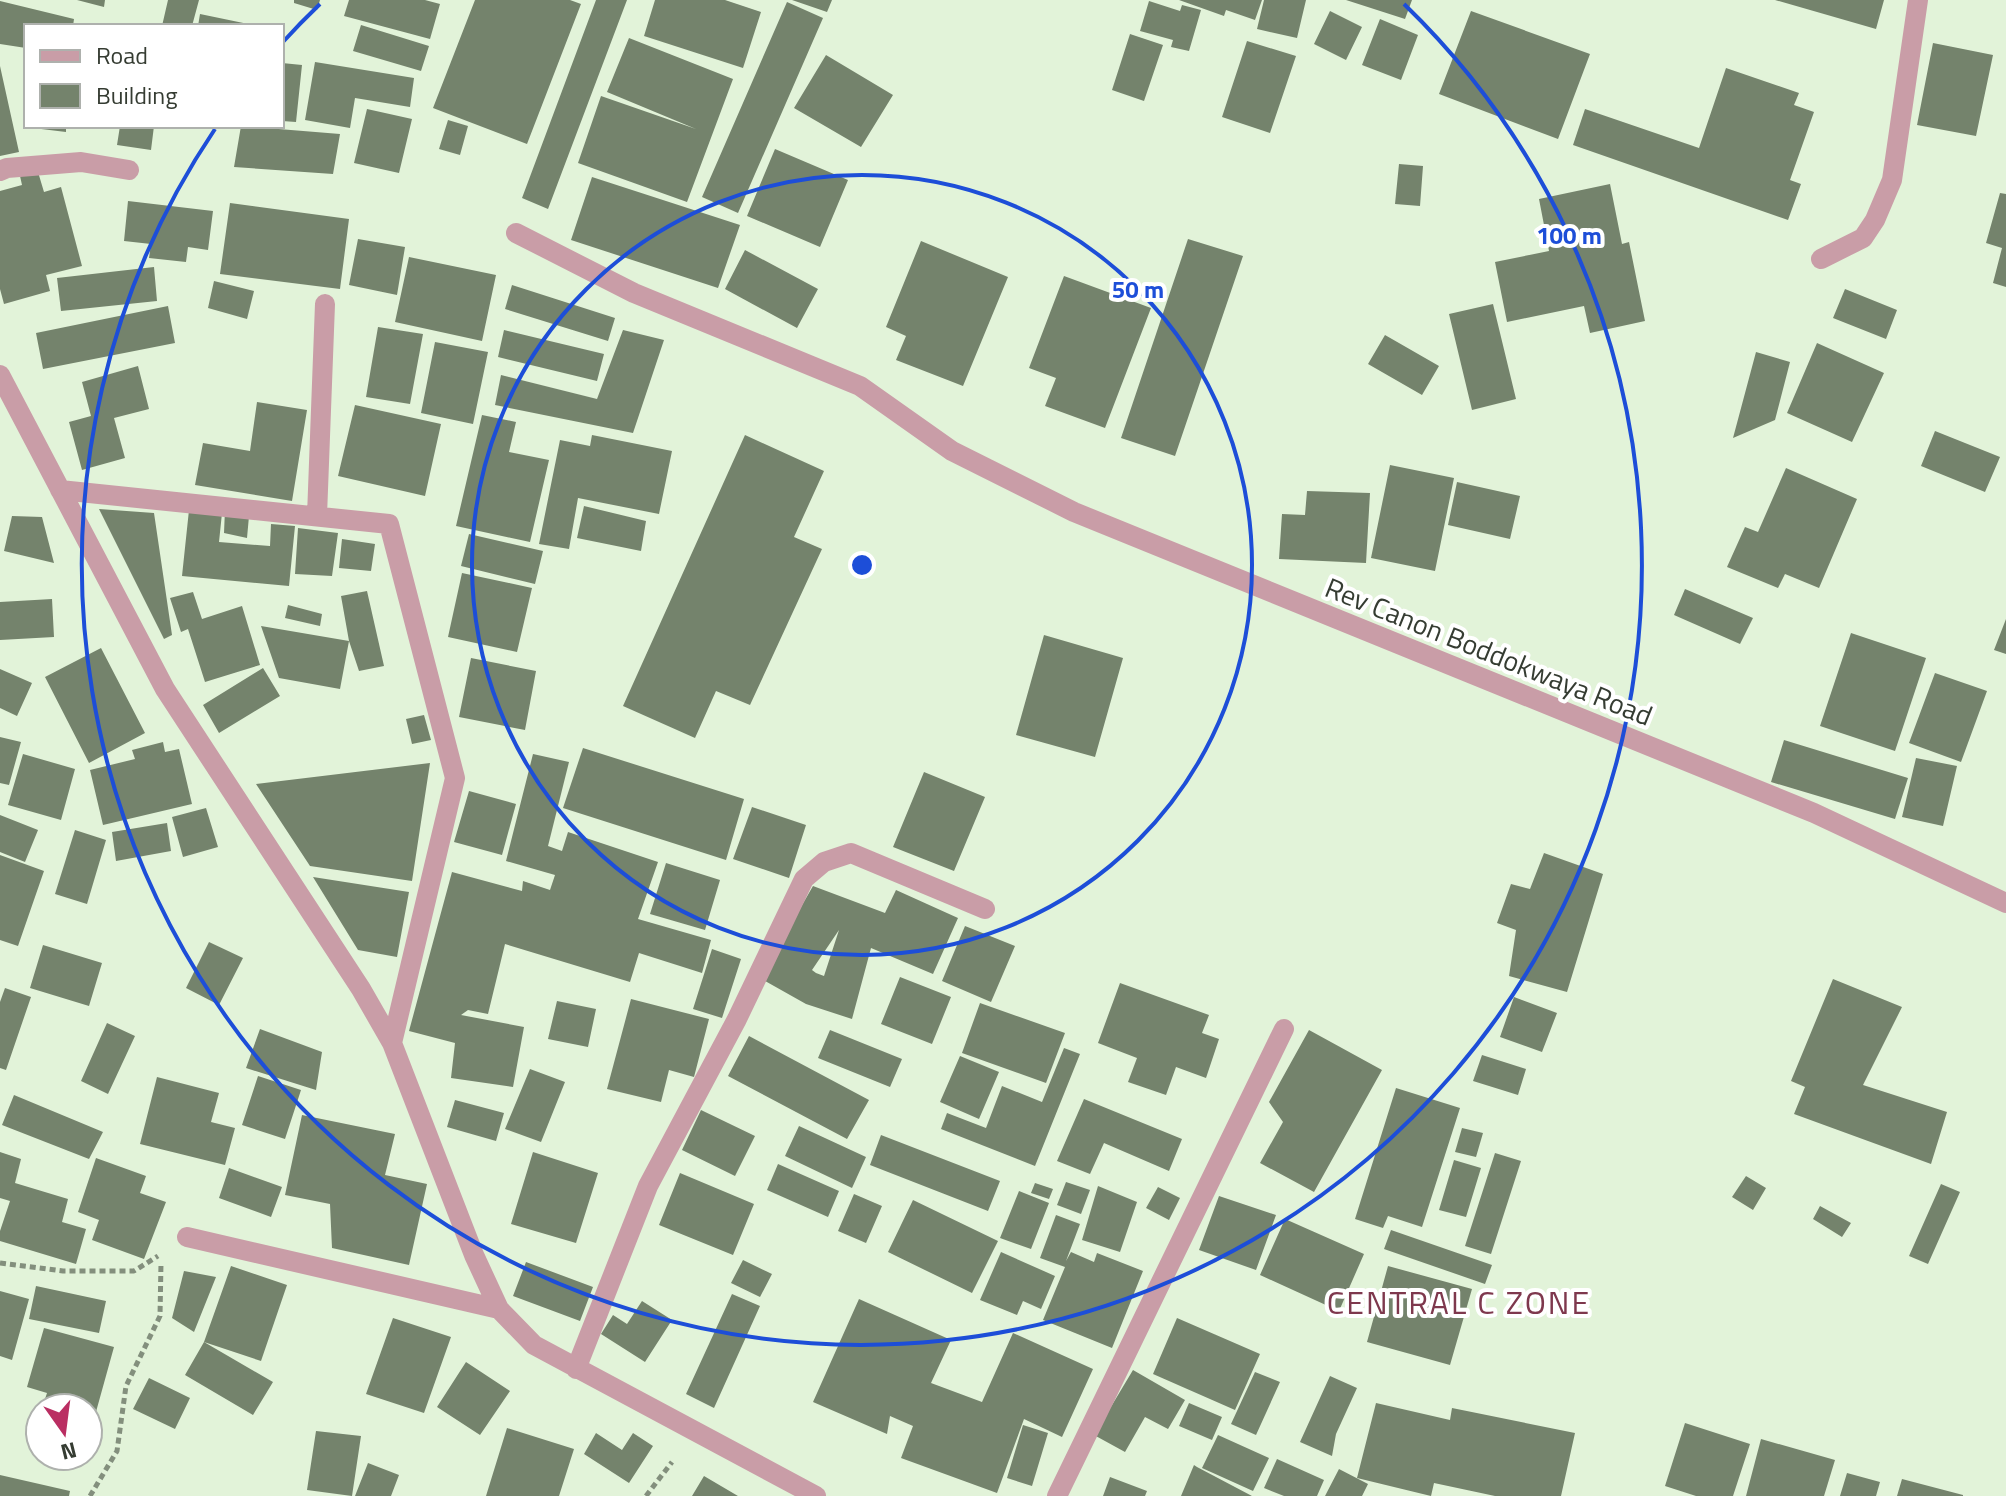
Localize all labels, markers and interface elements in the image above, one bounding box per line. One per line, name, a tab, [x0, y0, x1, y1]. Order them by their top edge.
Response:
legend	[24, 24, 284, 128]
text: Road	[96, 37, 148, 73]
text: Building	[96, 77, 178, 113]
text: 100 m	[1536, 217, 1602, 253]
text: 50 m	[1112, 271, 1164, 307]
centre of rings	[848, 551, 876, 579]
street label: Rev Canon Boddokwaya Road	[1319, 566, 1659, 736]
district label: CENTRAL C ZONE	[1327, 1278, 1591, 1326]
north arrow	[24, 1392, 104, 1472]
text: N	[57, 1433, 80, 1470]

